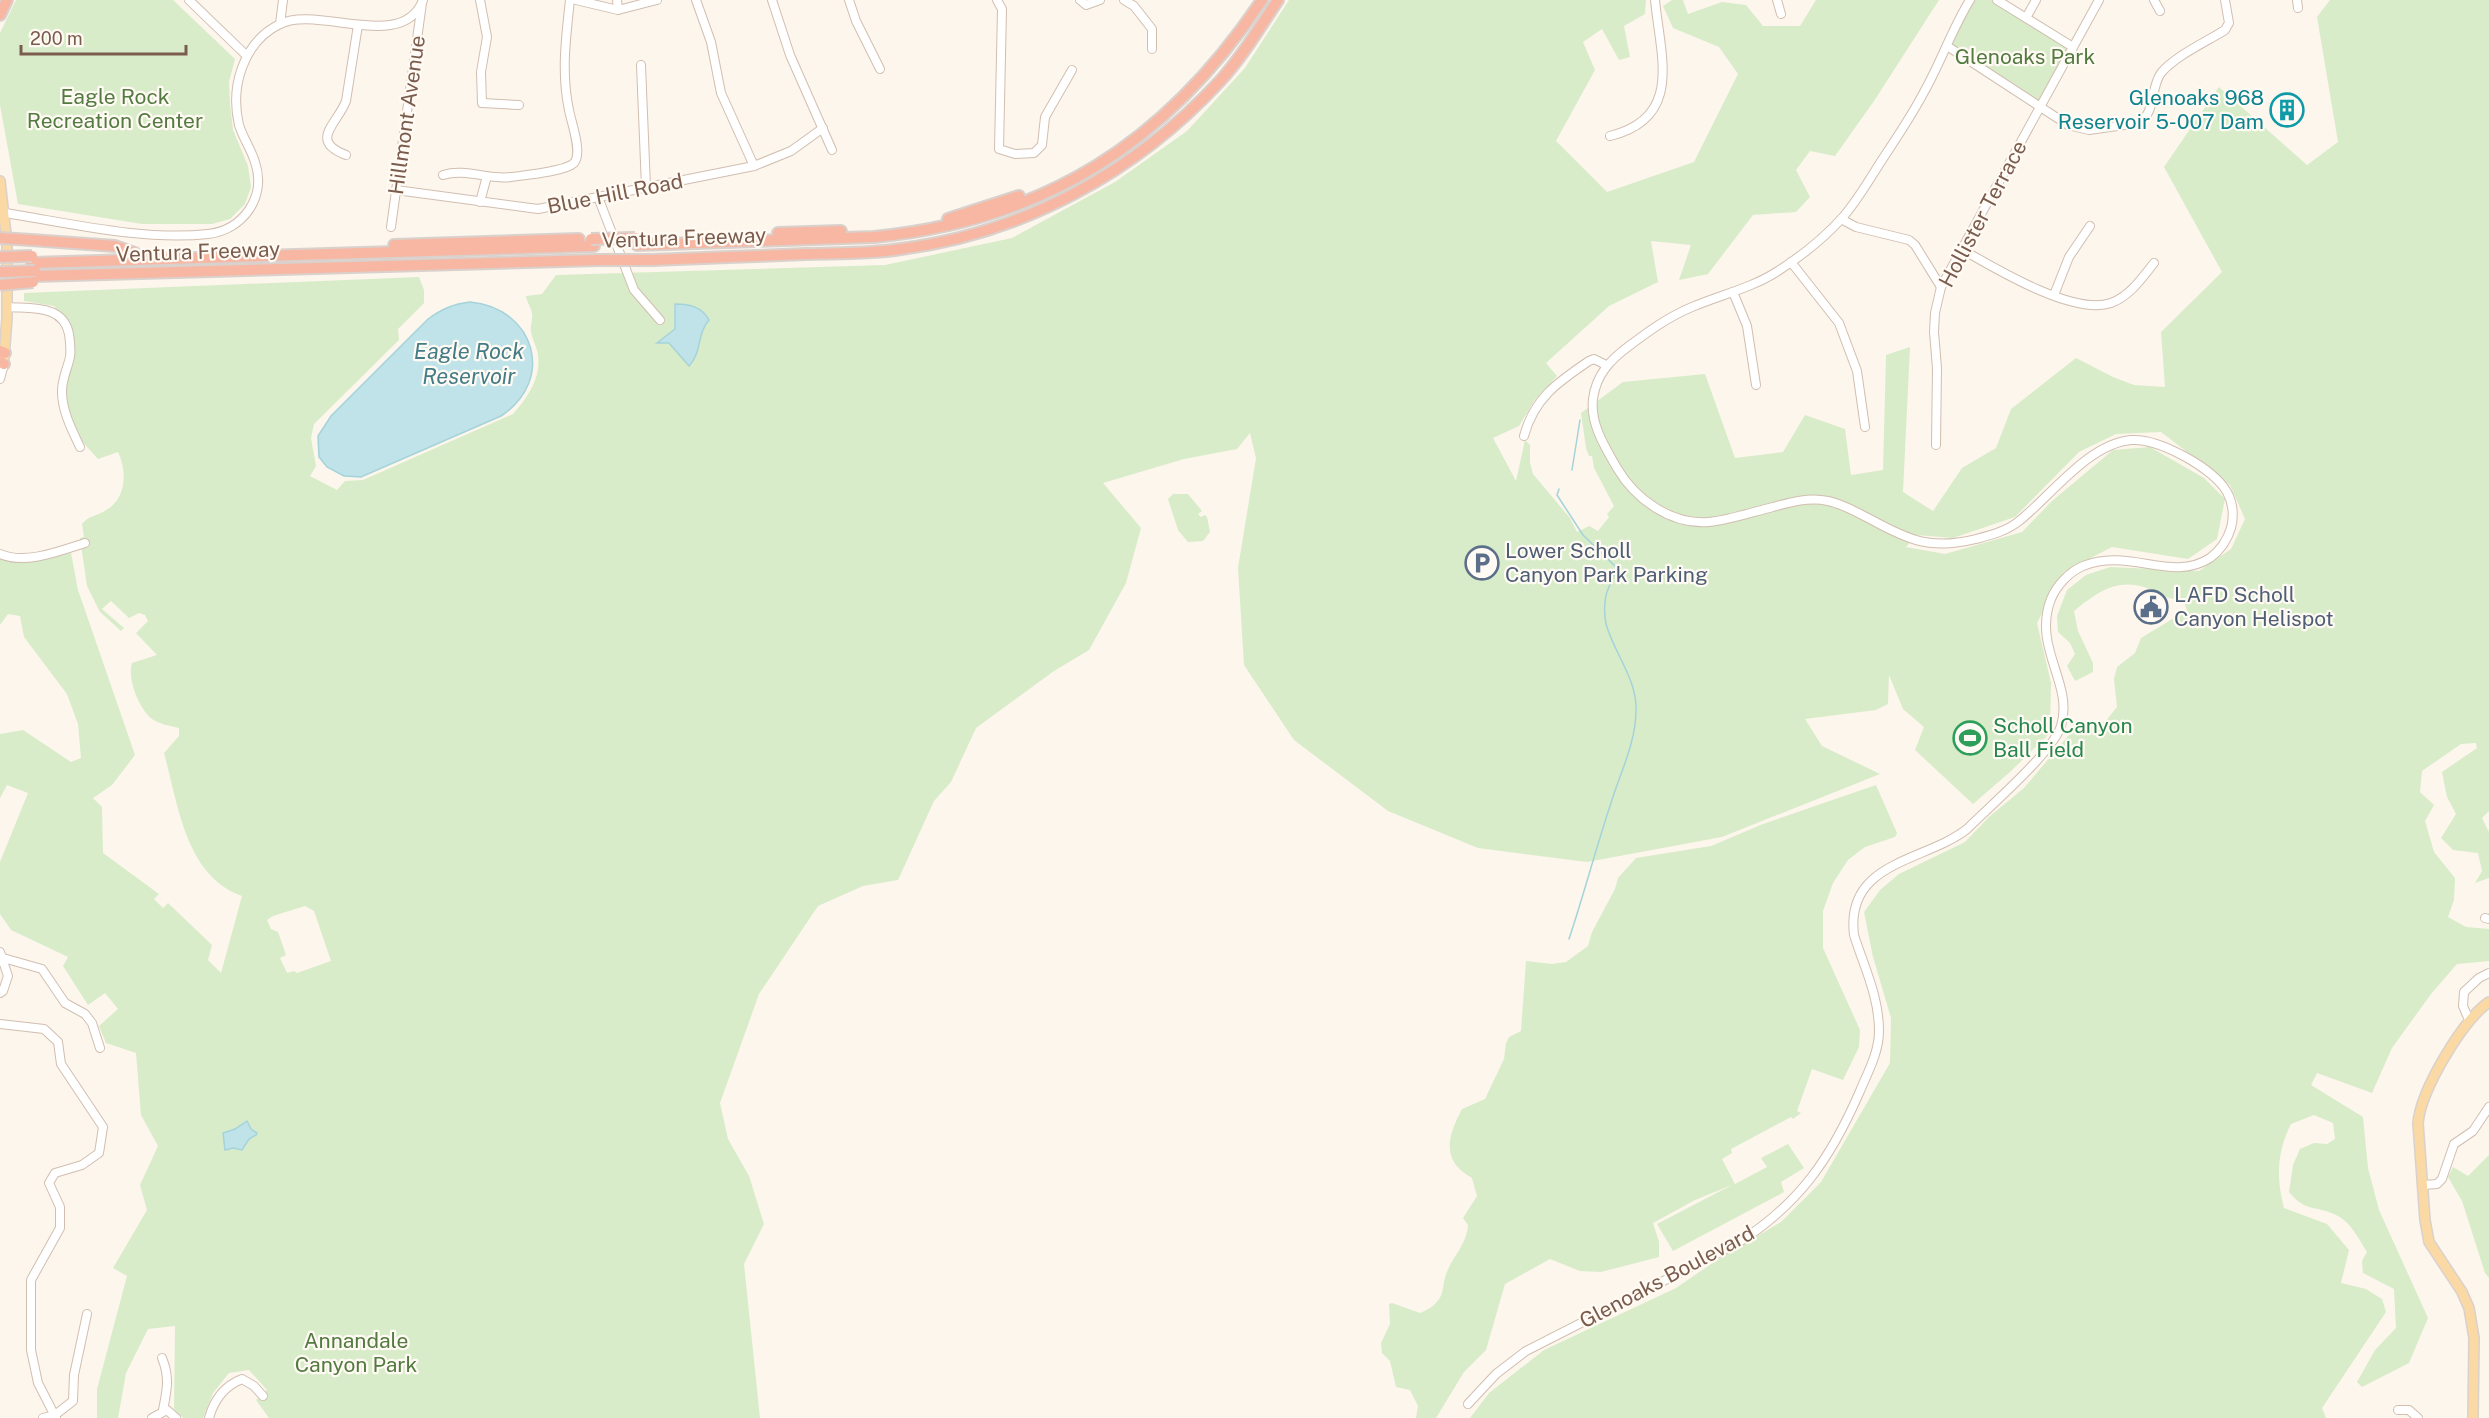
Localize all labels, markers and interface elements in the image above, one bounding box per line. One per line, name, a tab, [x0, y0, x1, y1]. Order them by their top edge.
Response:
scale bar	[21, 18, 186, 56]
text: 200 m	[30, 28, 83, 49]
street label: Hillmont Avenue	[383, 34, 430, 196]
park label: Glenoaks Park	[1955, 44, 2095, 69]
park label: Eagle Rock Recreation Center	[27, 84, 203, 133]
place label: Glenoaks 968 Reservoir 5-007 Dam	[2058, 85, 2264, 134]
building icon: Glenoaks 968 Reservoir 5-007 Dam	[2269, 92, 2305, 128]
street label: Hollister Terrace	[1933, 136, 2032, 291]
street label: Blue Hill Road	[545, 168, 685, 219]
street label: Ventura Freeway	[601, 222, 767, 253]
street label: Ventura Freeway	[115, 236, 281, 267]
water label: Eagle Rock Reservoir	[414, 338, 524, 389]
place label: Lower Scholl Canyon Park Parking	[1505, 538, 1708, 587]
parking icon: Lower Scholl Canyon Park Parking	[1464, 545, 1500, 581]
place label: LAFD Scholl Canyon Helispot	[2174, 582, 2334, 631]
public building icon: LAFD Scholl Canyon Helispot	[2133, 589, 2169, 625]
place label: Scholl Canyon Ball Field	[1993, 713, 2133, 762]
sports icon: Scholl Canyon Ball Field	[1952, 720, 1988, 756]
street label: Glenoaks Boulevard	[1575, 1220, 1758, 1333]
park label: Annandale Canyon Park	[295, 1328, 418, 1377]

